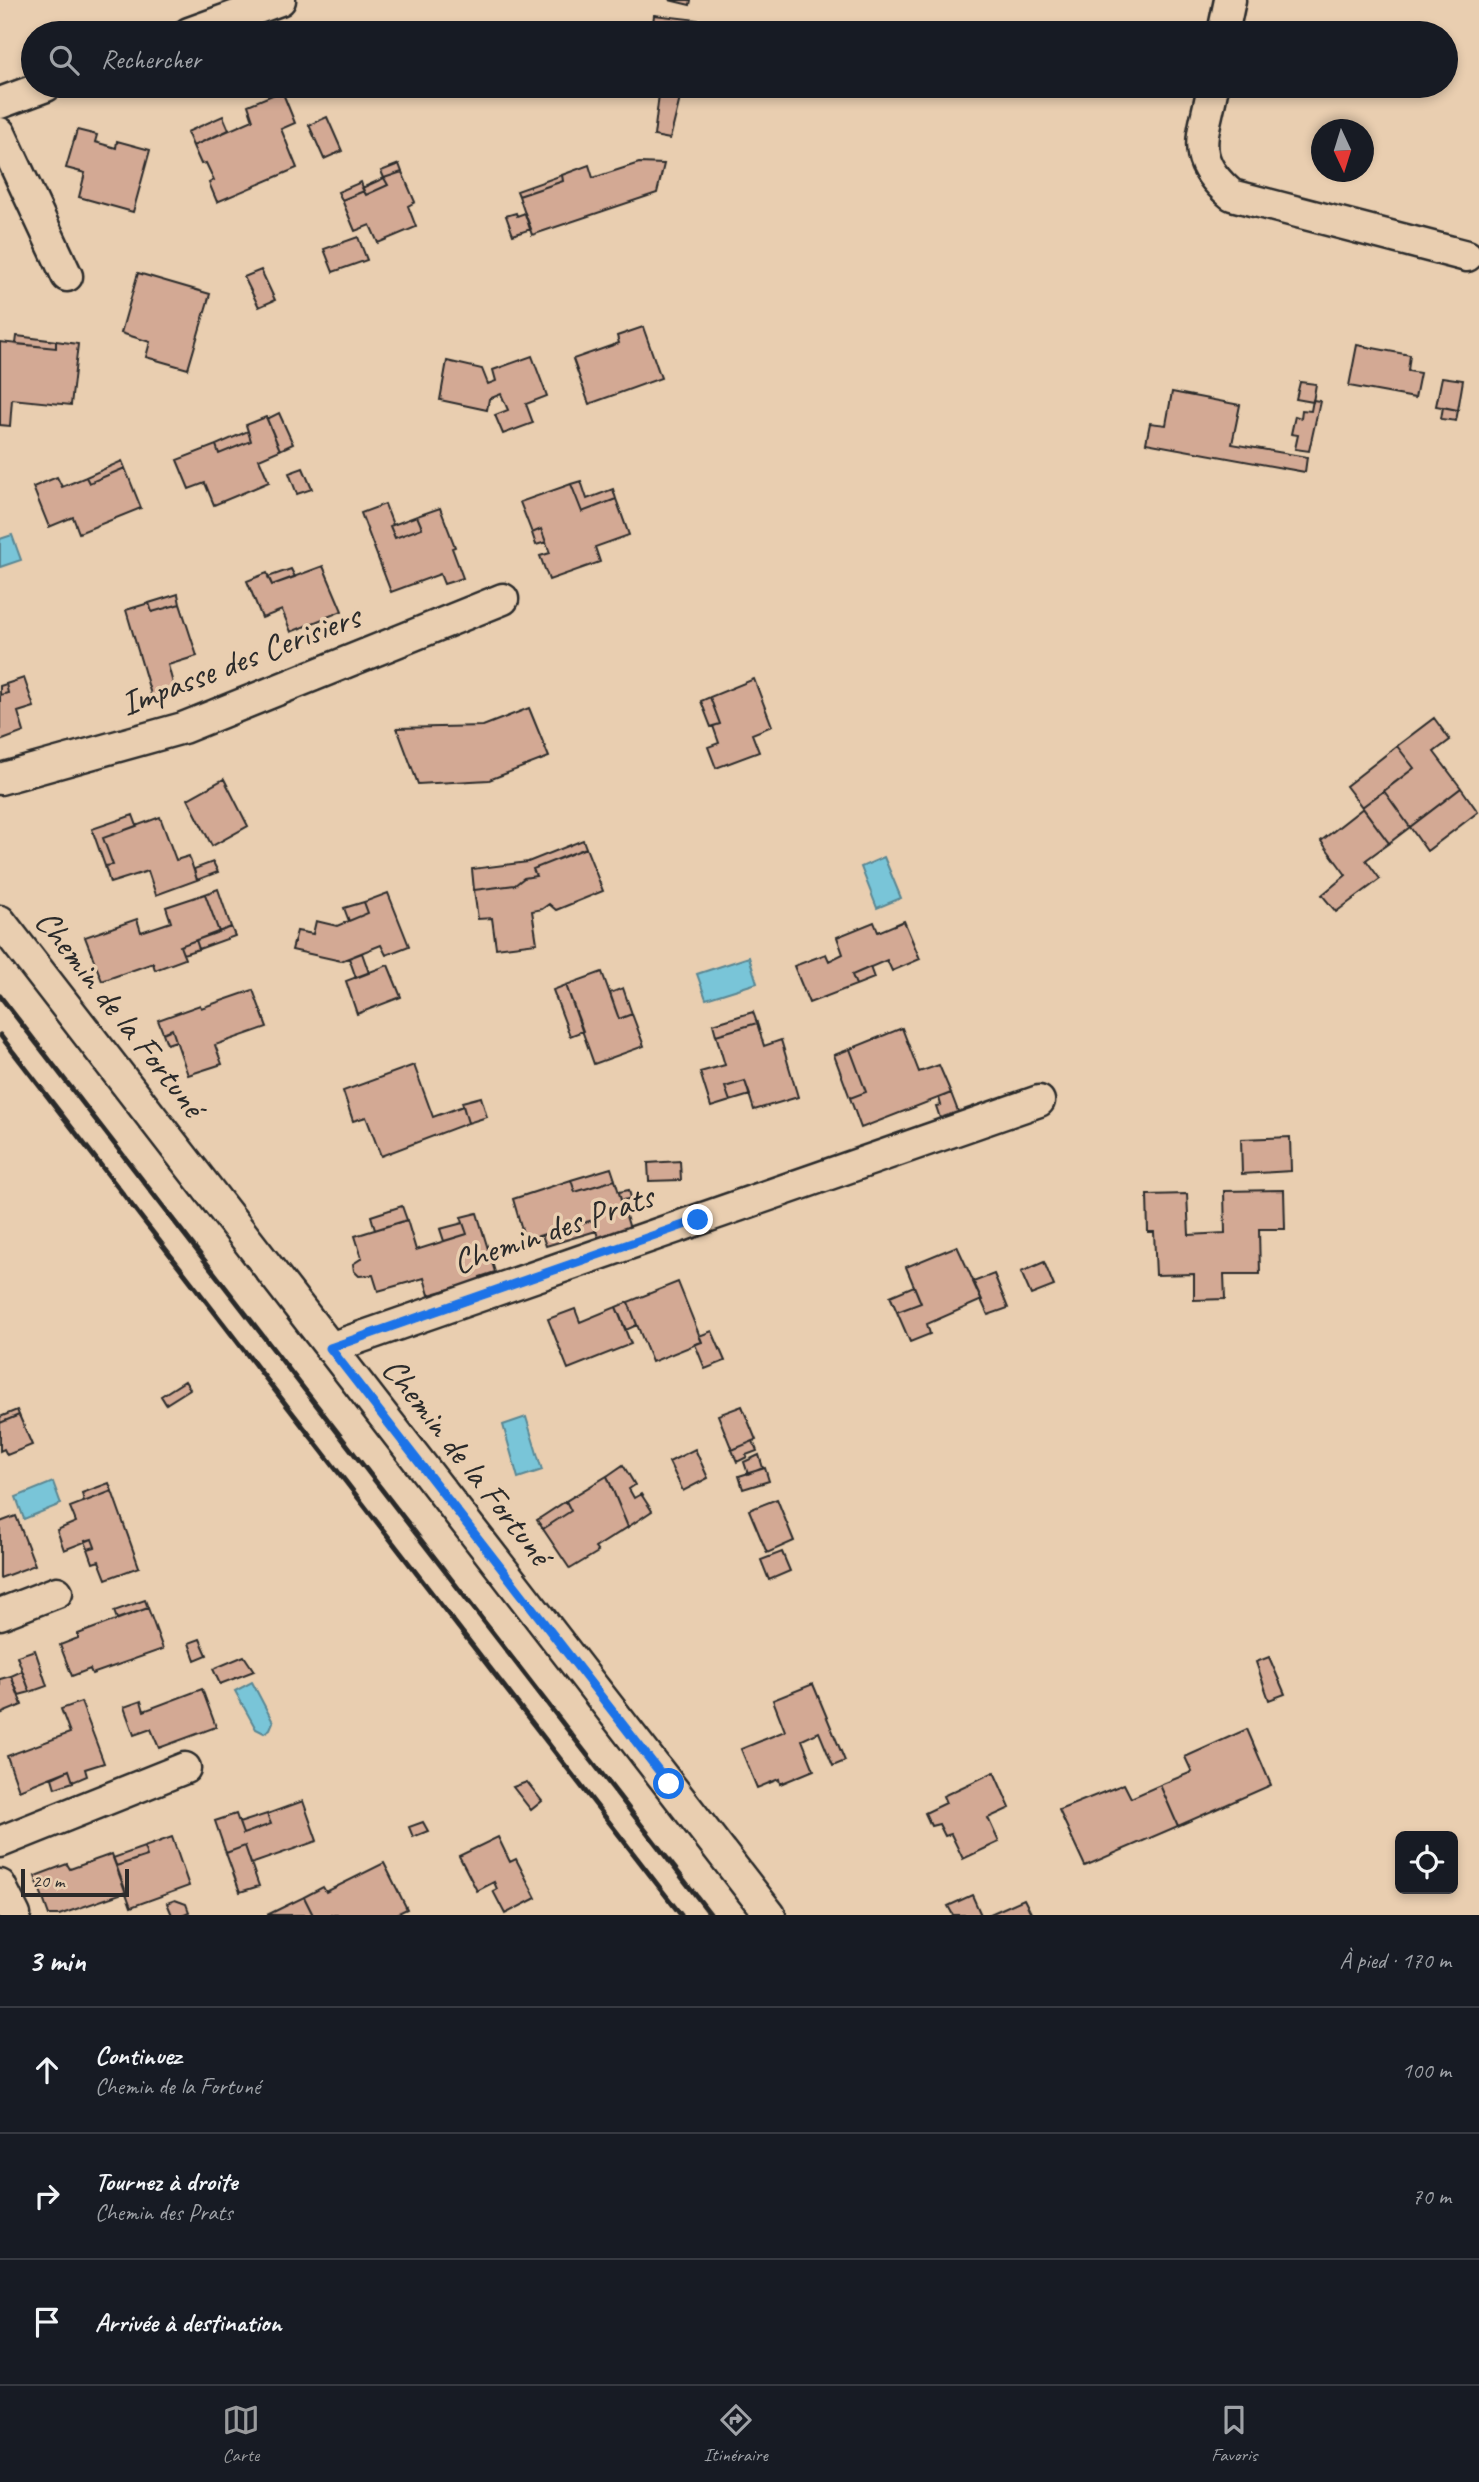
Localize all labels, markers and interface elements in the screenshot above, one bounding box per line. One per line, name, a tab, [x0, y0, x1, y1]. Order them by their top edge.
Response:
search box	[21, 21, 1458, 98]
icon: search	[45, 41, 83, 79]
text: Rechercher	[101, 43, 201, 76]
north arrow	[1311, 119, 1374, 182]
street label: Impasse des Cerisiers	[114, 593, 369, 726]
street label: Chemin de la Fortuné	[25, 900, 219, 1130]
street label: Chemin des Prats	[447, 1173, 662, 1284]
route end	[682, 1204, 713, 1235]
street label: Chemin de la Fortuné	[372, 1348, 566, 1578]
route start	[653, 1768, 684, 1799]
map controls	[1395, 1831, 1458, 1894]
button: locate	[1395, 1831, 1458, 1894]
scale bar	[21, 1866, 130, 1898]
text: 20 m	[32, 1869, 64, 1893]
text: 3 min	[28, 1942, 85, 1980]
text: À pied · 170 m	[1339, 1946, 1451, 1975]
text: Continuez	[95, 2039, 181, 2072]
icon: ahead	[28, 2051, 66, 2089]
text: 100 m	[1402, 2056, 1451, 2085]
text: Chemin de la Fortuné	[95, 2072, 260, 2101]
text: Tournez à droite	[95, 2165, 237, 2198]
icon: right	[28, 2177, 66, 2215]
text: 70 m	[1412, 2182, 1451, 2211]
text: Chemin des Prats	[95, 2198, 233, 2227]
icon: arrive	[28, 2303, 66, 2341]
text: Arrivée à destination	[95, 2306, 281, 2339]
tab: Carte	[222, 2401, 260, 2467]
tab: Itinéraire	[704, 2401, 768, 2467]
tab: Favoris	[1211, 2401, 1257, 2467]

